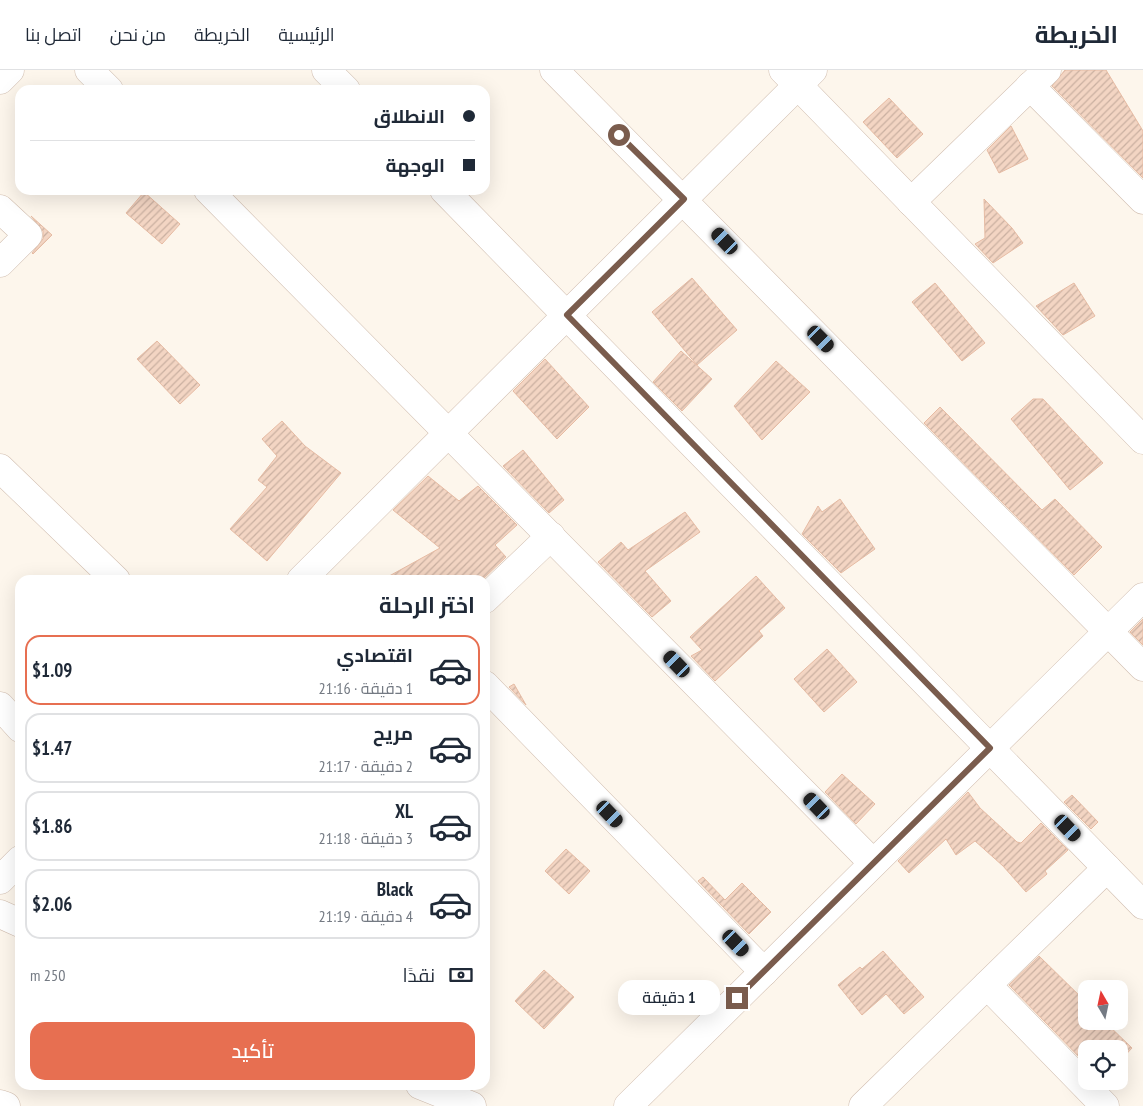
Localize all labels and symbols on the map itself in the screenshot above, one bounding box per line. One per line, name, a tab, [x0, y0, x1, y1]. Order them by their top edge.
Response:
route start	[608, 124, 630, 146]
car	[709, 225, 740, 257]
car	[805, 323, 836, 355]
car	[661, 648, 692, 680]
car	[801, 790, 832, 822]
car	[594, 798, 625, 830]
car	[1052, 812, 1083, 844]
car	[720, 927, 751, 959]
callout: 1 دقيقة	[617, 980, 720, 1016]
north arrow	[1078, 980, 1128, 1030]
route end	[726, 987, 748, 1009]

